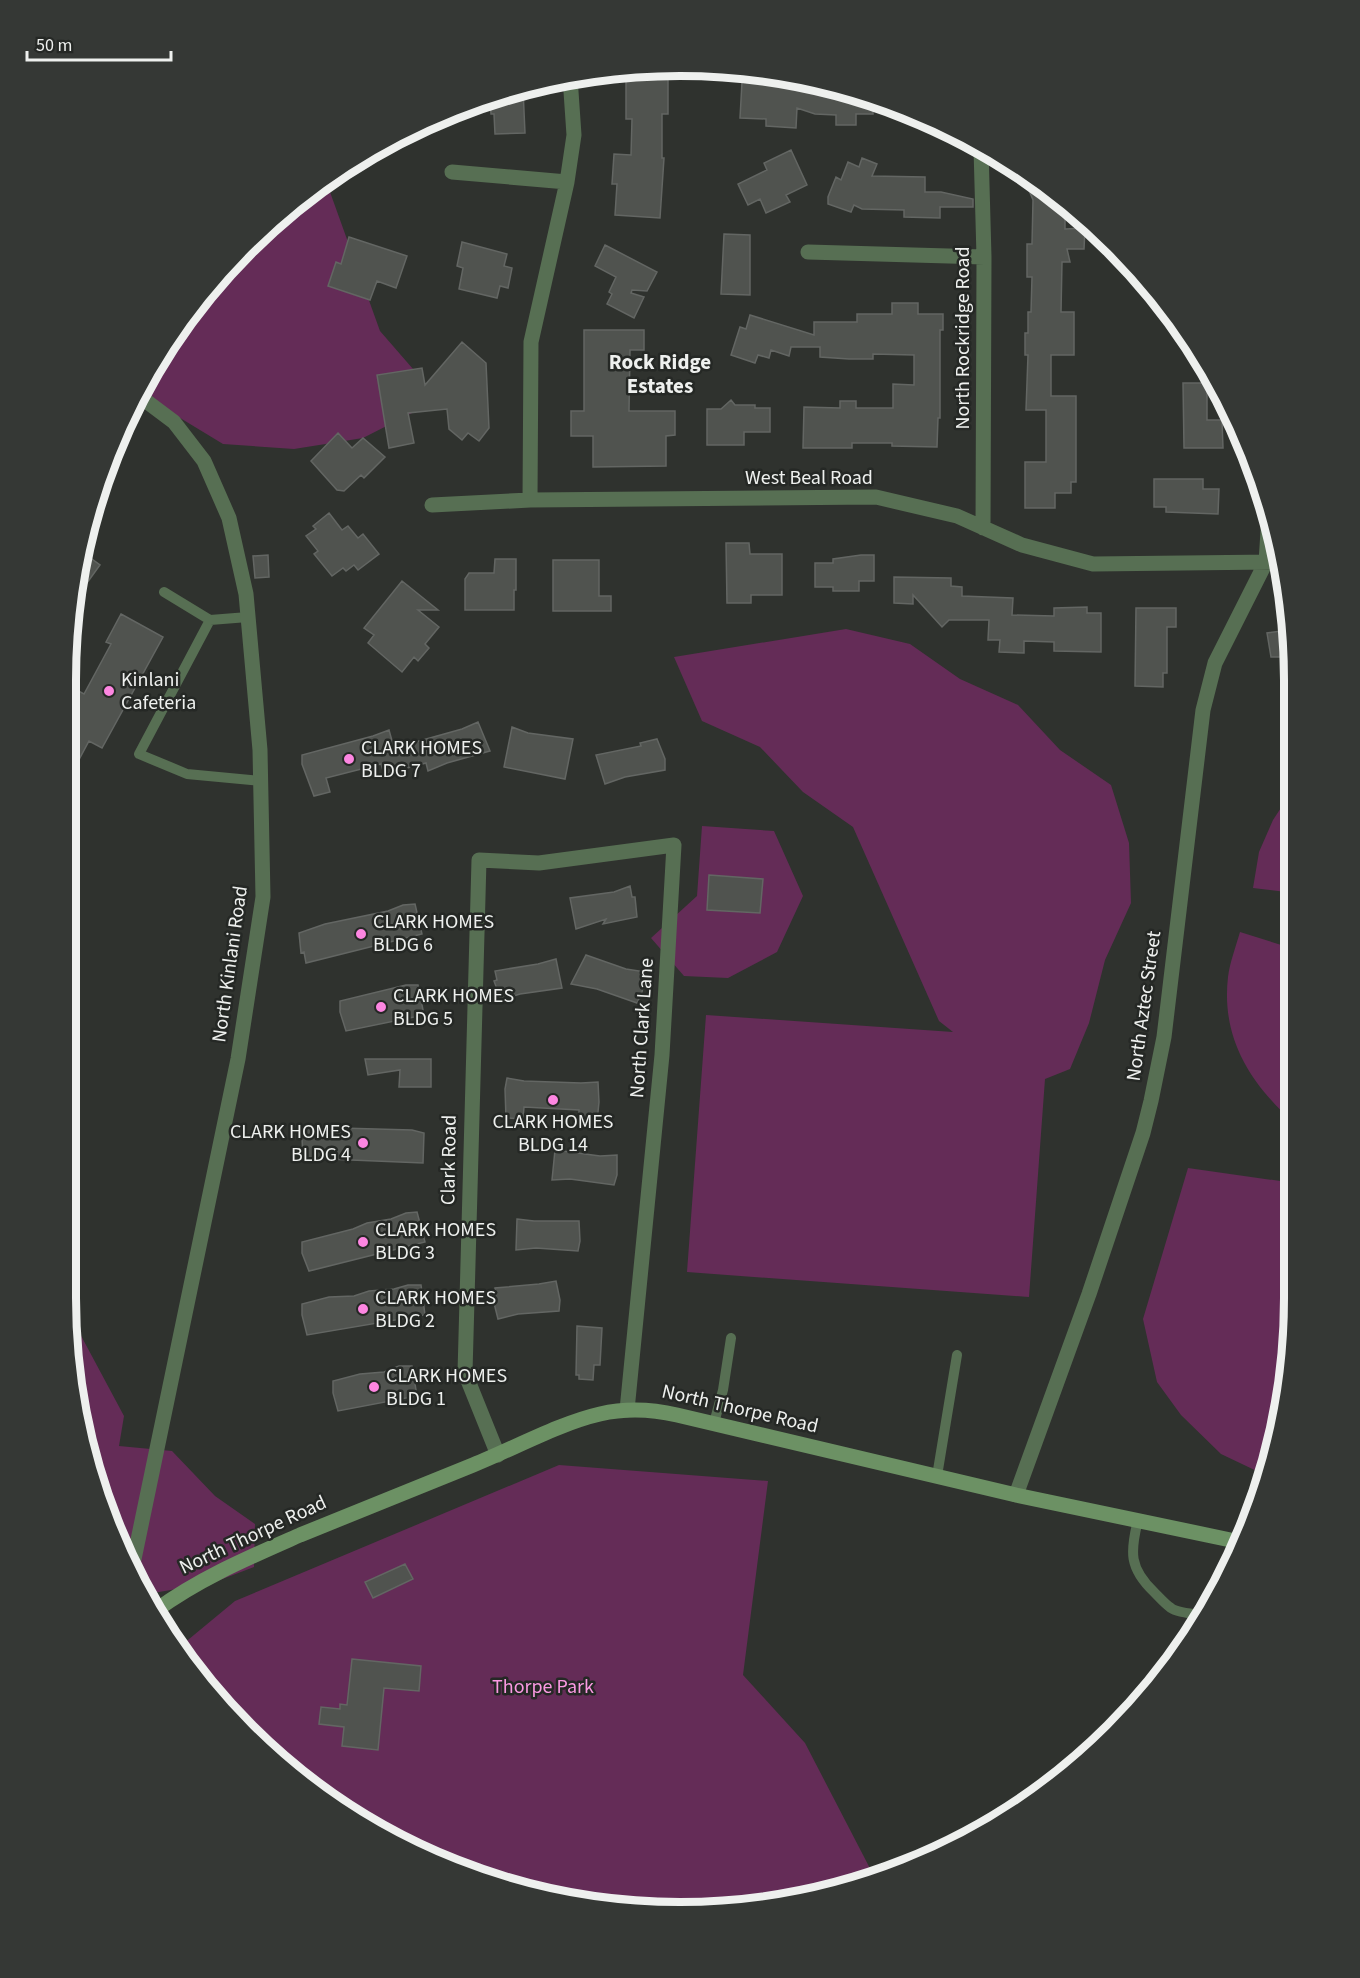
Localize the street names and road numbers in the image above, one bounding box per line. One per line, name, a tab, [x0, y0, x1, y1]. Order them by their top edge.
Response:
street label: North Rockridge Road	[949, 246, 977, 430]
street label: West Beal Road	[745, 464, 873, 492]
street label: North Kinlani Road	[205, 884, 255, 1044]
street label: North Aztec Street	[1120, 929, 1168, 1083]
street label: North Clark Lane	[623, 957, 661, 1099]
street label: Clark Road	[434, 1115, 464, 1205]
street label: North Thorpe Road	[659, 1377, 821, 1441]
street label: North Thorpe Road	[175, 1489, 331, 1581]

